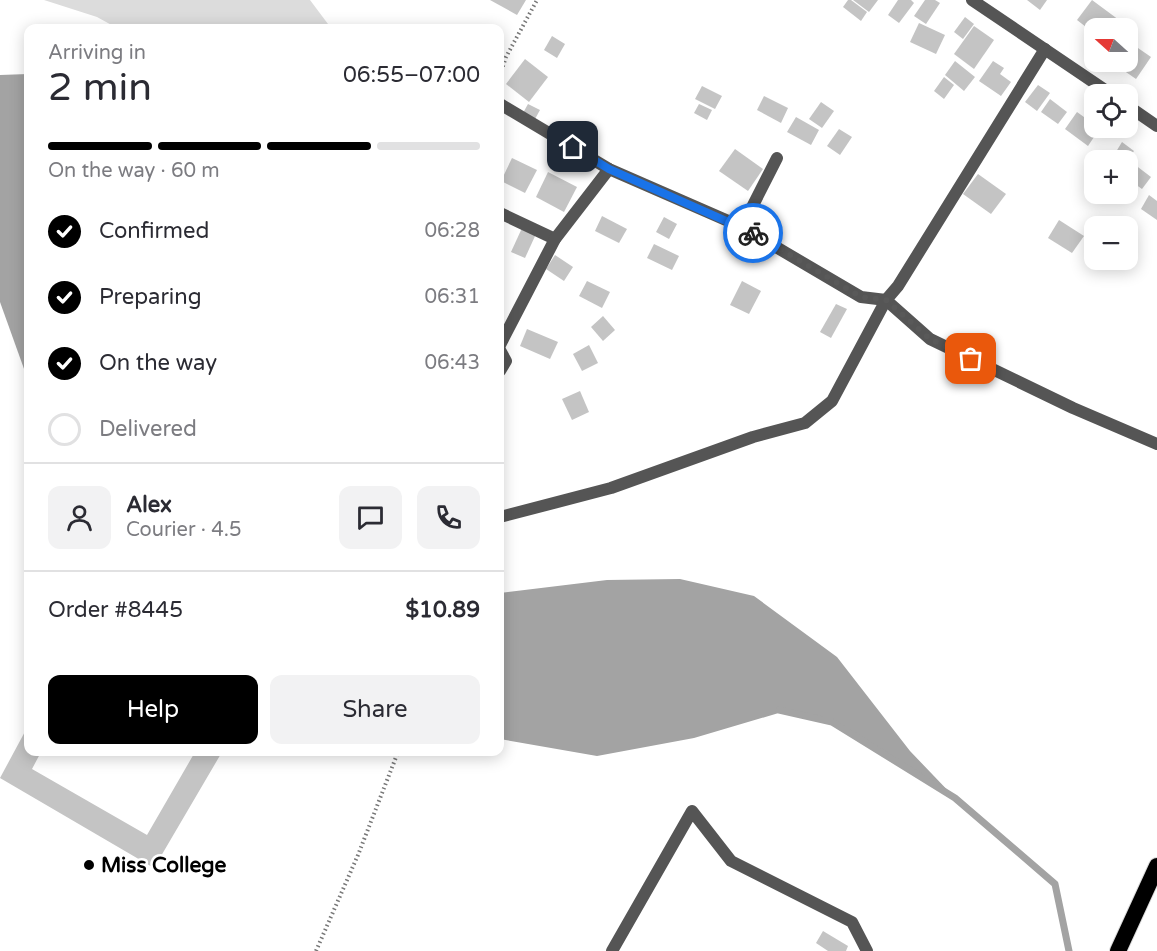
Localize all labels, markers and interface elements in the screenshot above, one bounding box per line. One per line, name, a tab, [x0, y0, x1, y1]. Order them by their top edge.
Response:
north arrow	[1084, 18, 1138, 72]
map controls	[1084, 18, 1138, 270]
text: Arriving in	[48, 41, 146, 65]
text: 06:55–07:00	[343, 62, 480, 88]
text: 2 min	[48, 64, 152, 111]
button: locate	[1084, 84, 1138, 138]
pin	[547, 121, 598, 172]
icon: home	[556, 130, 589, 163]
button: +	[1084, 150, 1138, 204]
text: On the way · 60 m	[48, 159, 220, 183]
courier	[723, 203, 783, 263]
icon: check	[48, 215, 81, 248]
button: −	[1084, 216, 1138, 270]
icon: bike	[737, 217, 770, 250]
text: Confirmed	[99, 218, 209, 244]
text: 06:28	[425, 219, 480, 243]
icon: check	[48, 281, 81, 314]
text: Preparing	[99, 284, 202, 310]
text: 06:31	[425, 285, 480, 309]
pin	[945, 333, 996, 384]
icon: bag	[954, 342, 987, 375]
icon: check	[48, 347, 81, 380]
text: On the way	[99, 350, 217, 376]
text: 06:43	[425, 351, 480, 375]
text: Delivered	[99, 416, 197, 442]
button: person	[48, 486, 111, 549]
button: chat	[339, 486, 402, 549]
button: phone	[417, 486, 480, 549]
text: Alex	[126, 492, 172, 518]
text: Courier · 4.5	[126, 518, 241, 542]
text: Order #8445	[48, 597, 183, 623]
text: $10.89	[406, 597, 480, 623]
button: Help	[48, 675, 258, 744]
button: Share	[270, 675, 480, 744]
place label: Miss College	[101, 853, 227, 878]
marker: Miss College	[82, 858, 96, 872]

